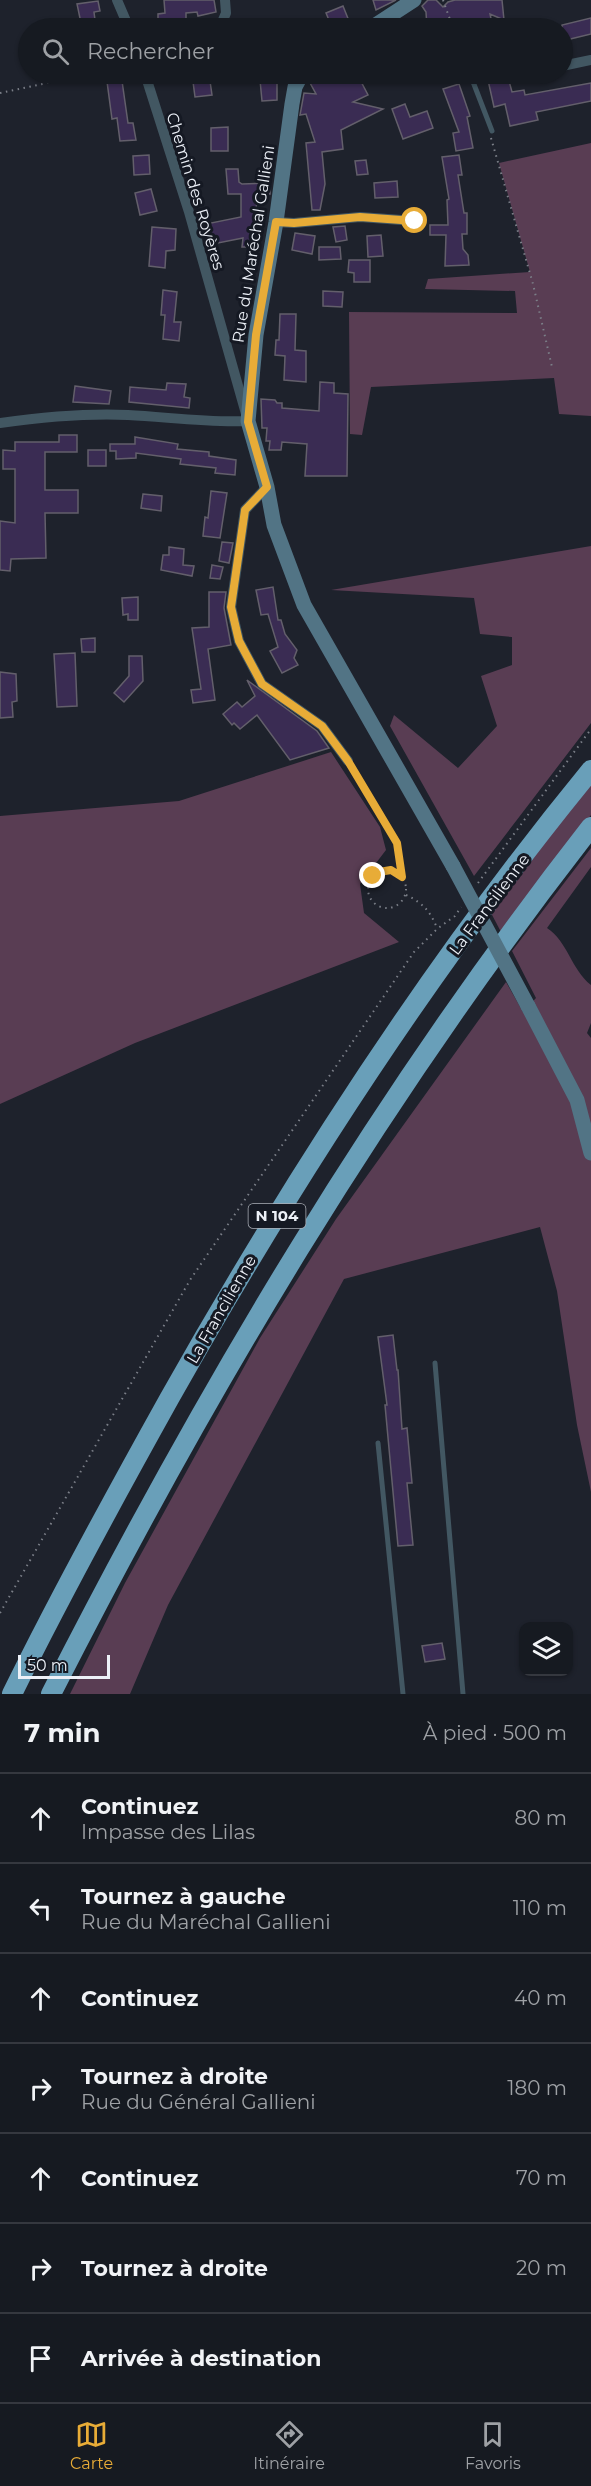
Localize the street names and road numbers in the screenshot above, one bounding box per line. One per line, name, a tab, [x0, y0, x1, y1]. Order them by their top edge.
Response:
street label: Chemin des Royères	[162, 110, 229, 272]
street label: Rue du Maréchal Gallieni	[228, 144, 278, 344]
street label: La Francilienne	[445, 850, 534, 959]
road number: N 104	[248, 1204, 306, 1228]
street label: La Francilienne	[183, 1252, 260, 1367]

